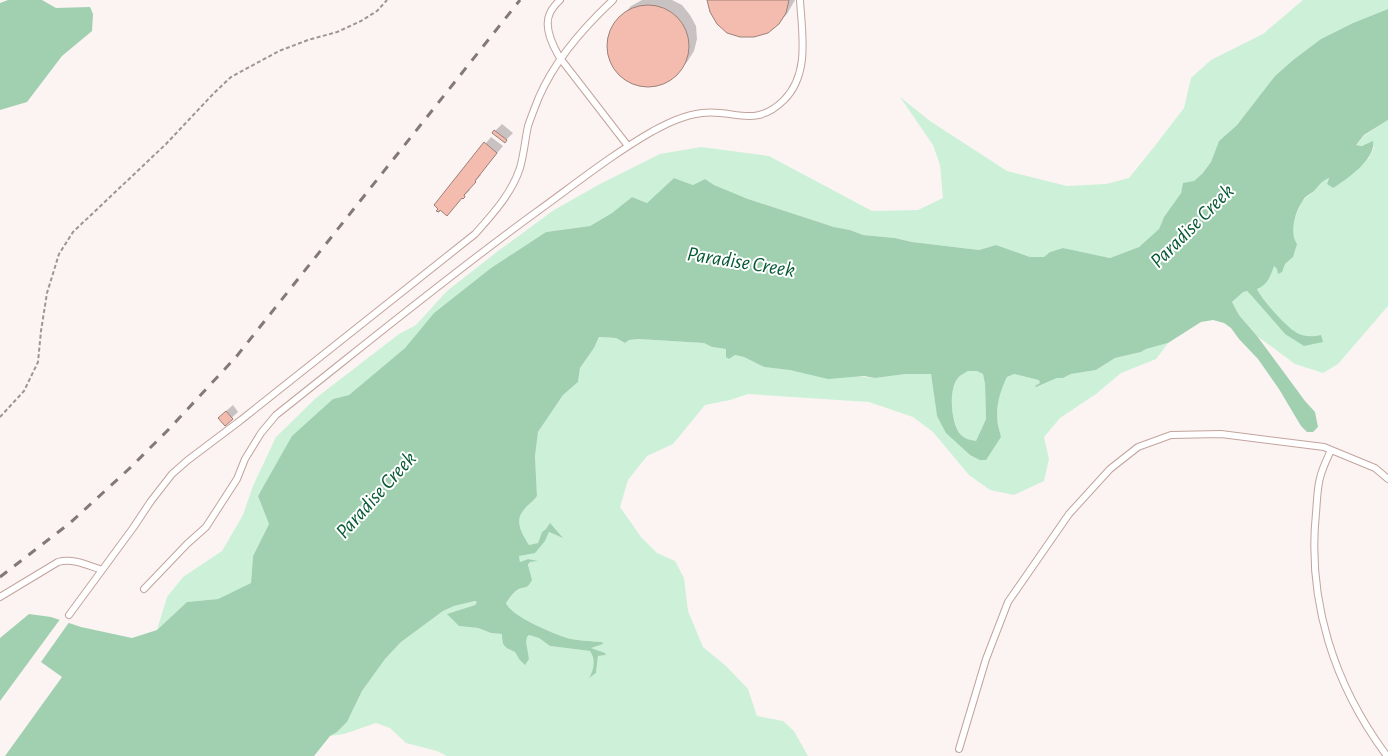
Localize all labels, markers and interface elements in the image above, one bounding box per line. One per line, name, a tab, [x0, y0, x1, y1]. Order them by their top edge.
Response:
water label: Paradise Creek	[1146, 180, 1238, 272]
water label: Paradise Creek	[686, 243, 797, 281]
water label: Paradise Creek	[332, 447, 420, 542]

